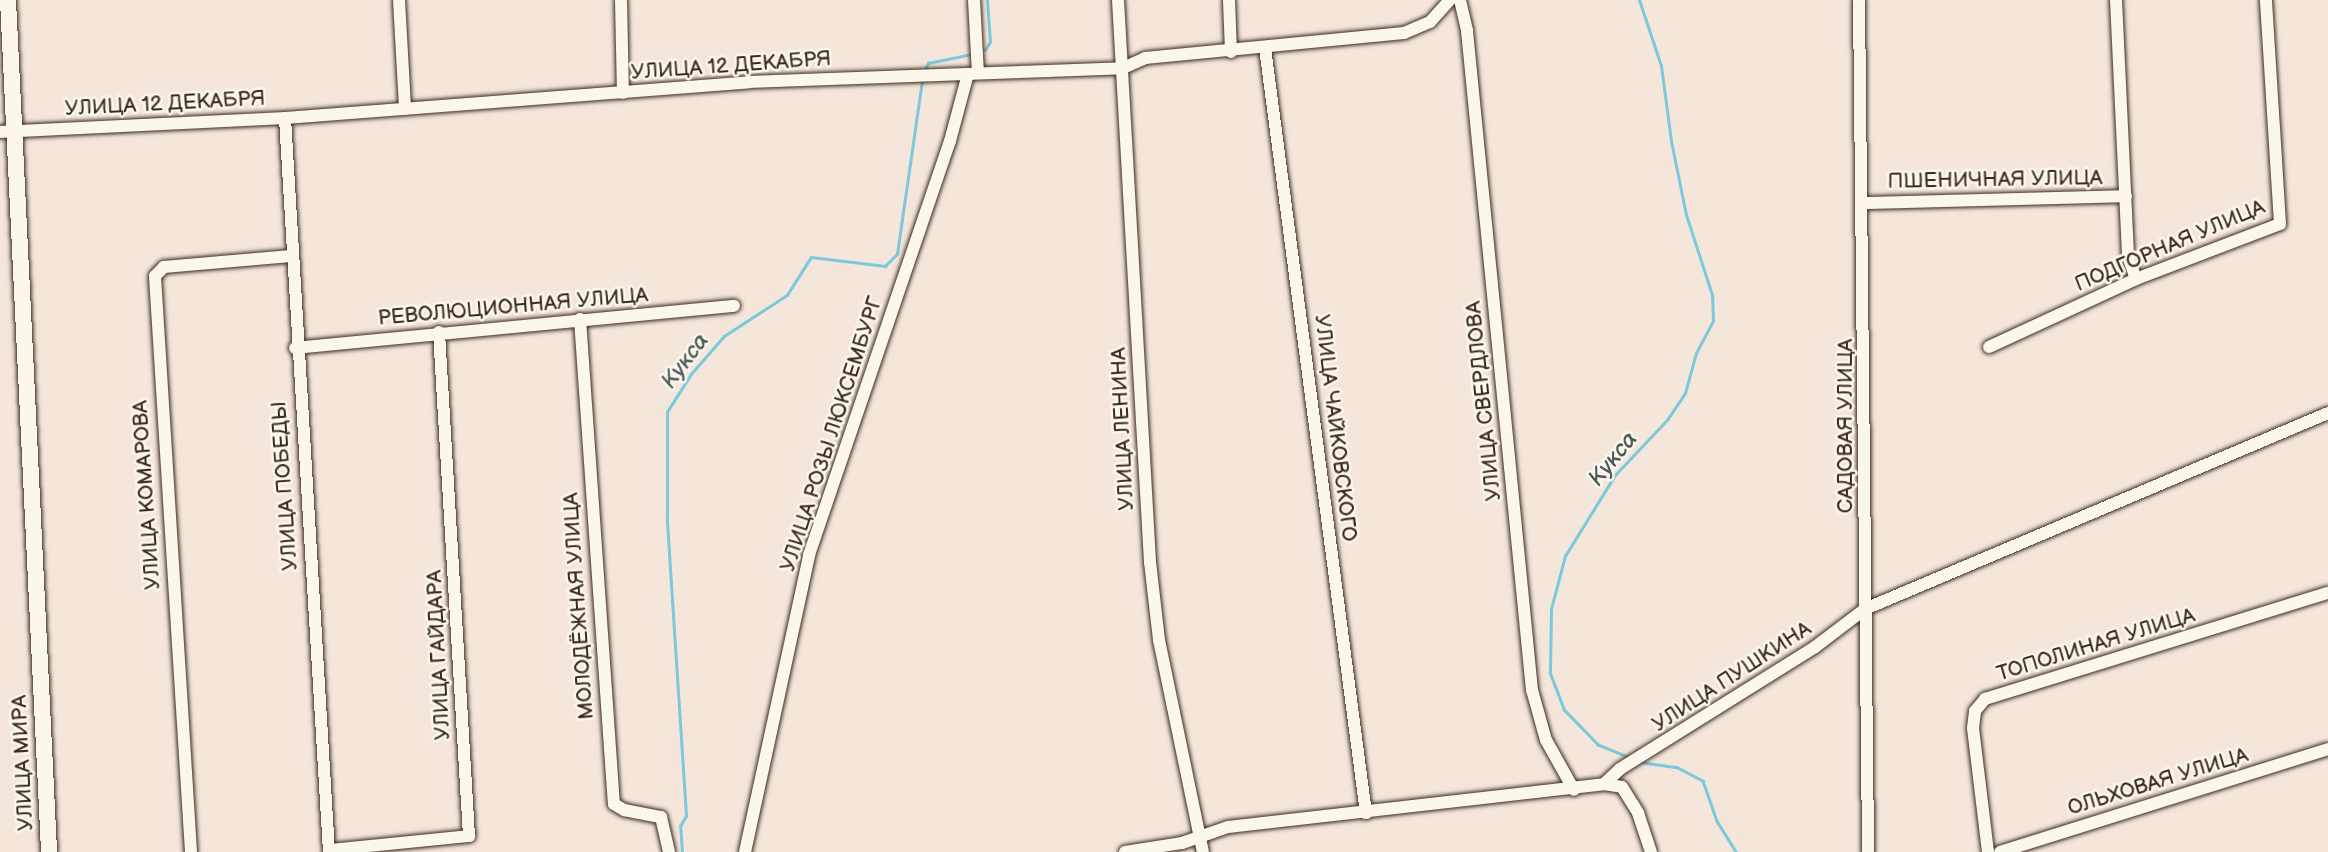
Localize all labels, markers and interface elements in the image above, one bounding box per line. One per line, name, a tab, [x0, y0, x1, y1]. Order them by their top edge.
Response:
street label: УЛИЦА 12 ДЕКАБРЯ	[630, 46, 832, 86]
street label: УЛИЦА 12 ДЕКАБРЯ	[64, 86, 266, 122]
street label: ПШЕНИЧНАЯ УЛИЦА	[1887, 166, 2103, 194]
street label: ПОДГОРНАЯ УЛИЦА	[2071, 195, 2269, 297]
street label: РЕВОЛЮЦИОННАЯ УЛИЦА	[377, 283, 649, 331]
street label: УЛИЦА РОЗЫ ЛЮКСЕМБУРГ	[776, 293, 888, 575]
street label: УЛИЦА СВЕРДЛОВА	[1461, 300, 1507, 502]
street label: УЛИЦА ЧАЙКОВСКОГО	[1309, 313, 1361, 543]
water label: Кукса	[655, 328, 715, 394]
street label: САДОВАЯ УЛИЦА	[1833, 339, 1859, 513]
street label: УЛИЦА ЛЕНИНА	[1106, 347, 1140, 511]
street label: УЛИЦА КОМАРОВА	[128, 399, 166, 591]
street label: УЛИЦА ПОБЕДЫ	[267, 400, 303, 572]
water label: Кукса	[1583, 426, 1643, 492]
street label: МОЛОДЁЖНАЯ УЛИЦА	[558, 492, 600, 720]
street label: УЛИЦА ГАЙДАРА	[422, 569, 456, 741]
street label: ТОПОЛИНАЯ УЛИЦА	[1994, 603, 2198, 687]
street label: УЛИЦА ПУШКИНА	[1648, 616, 1816, 738]
street label: УЛИЦА МИРА	[7, 694, 39, 832]
street label: ОЛЬХОВАЯ УЛИЦА	[2065, 743, 2251, 821]

